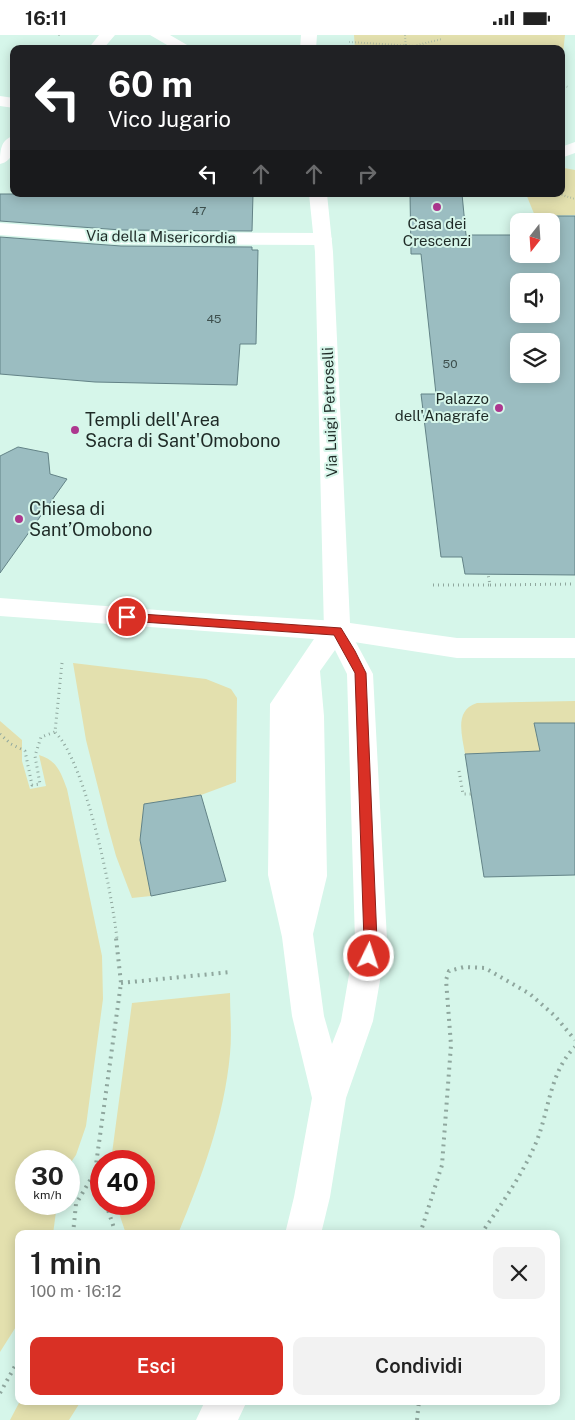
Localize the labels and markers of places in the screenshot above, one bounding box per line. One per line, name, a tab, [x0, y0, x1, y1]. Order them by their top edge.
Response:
marker: Casa dei Crescenzi	[431, 201, 443, 213]
place label: Casa dei Crescenzi	[403, 215, 471, 249]
place label: Palazzo dell'Anagrafe	[395, 390, 489, 424]
marker: Palazzo dell'Anagrafe	[493, 402, 505, 414]
place label: Templi dell'Area Sacra di Sant'Omobono	[85, 409, 280, 451]
marker: Templi dell'Area Sacra di Sant'Omobono	[69, 424, 81, 436]
place label: Chiesa di Sant’Omobono	[29, 498, 152, 540]
marker: Chiesa di Sant’Omobono	[13, 513, 25, 525]
pin	[106, 596, 148, 638]

